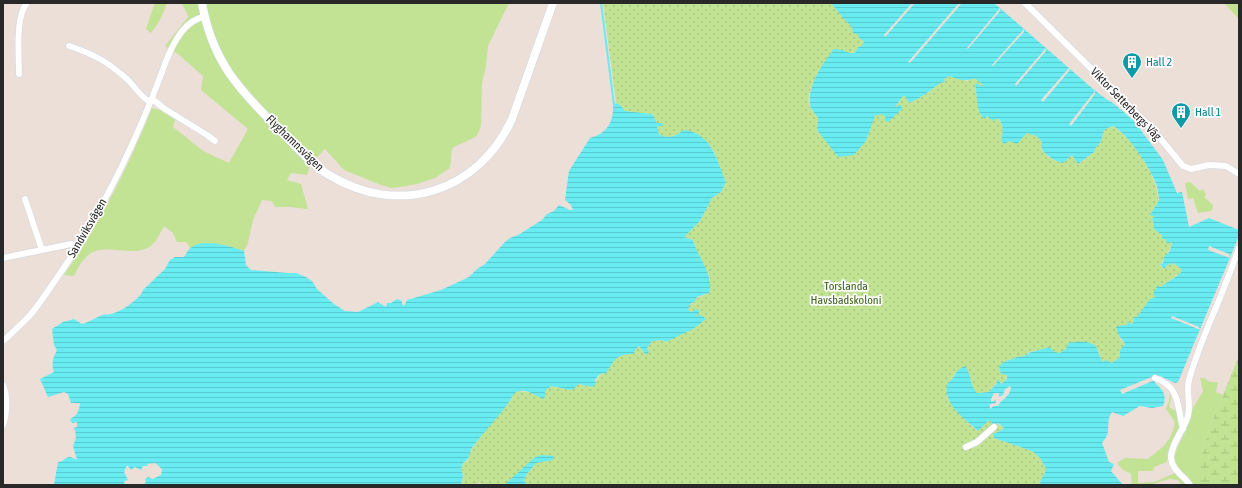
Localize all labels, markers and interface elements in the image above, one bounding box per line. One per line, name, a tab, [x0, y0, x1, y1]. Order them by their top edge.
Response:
building icon: Hall 2	[1121, 51, 1143, 79]
place label: Hall 2	[1146, 55, 1172, 69]
street label: Viktor Setterbergs Väg	[1088, 65, 1165, 144]
building icon: Hall 1	[1170, 101, 1192, 129]
place label: Hall 1	[1195, 105, 1222, 119]
street label: Flyghamnsvägen	[263, 112, 327, 174]
street label: Sandviksvägen	[64, 196, 110, 260]
park label: Torslanda Havsbadskoloni	[811, 279, 881, 307]

